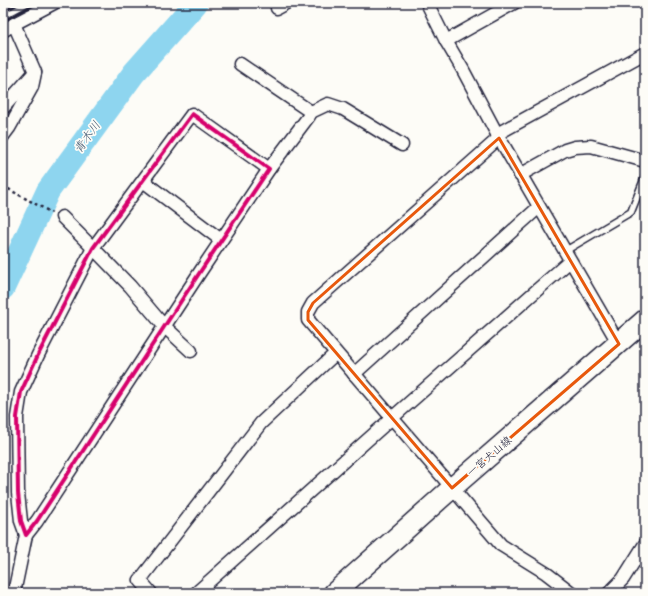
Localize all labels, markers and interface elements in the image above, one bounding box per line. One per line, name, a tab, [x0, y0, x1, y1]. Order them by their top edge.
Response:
water label: 青木川	[70, 118, 104, 156]
street label: 一宮犬山線	[464, 433, 515, 480]

